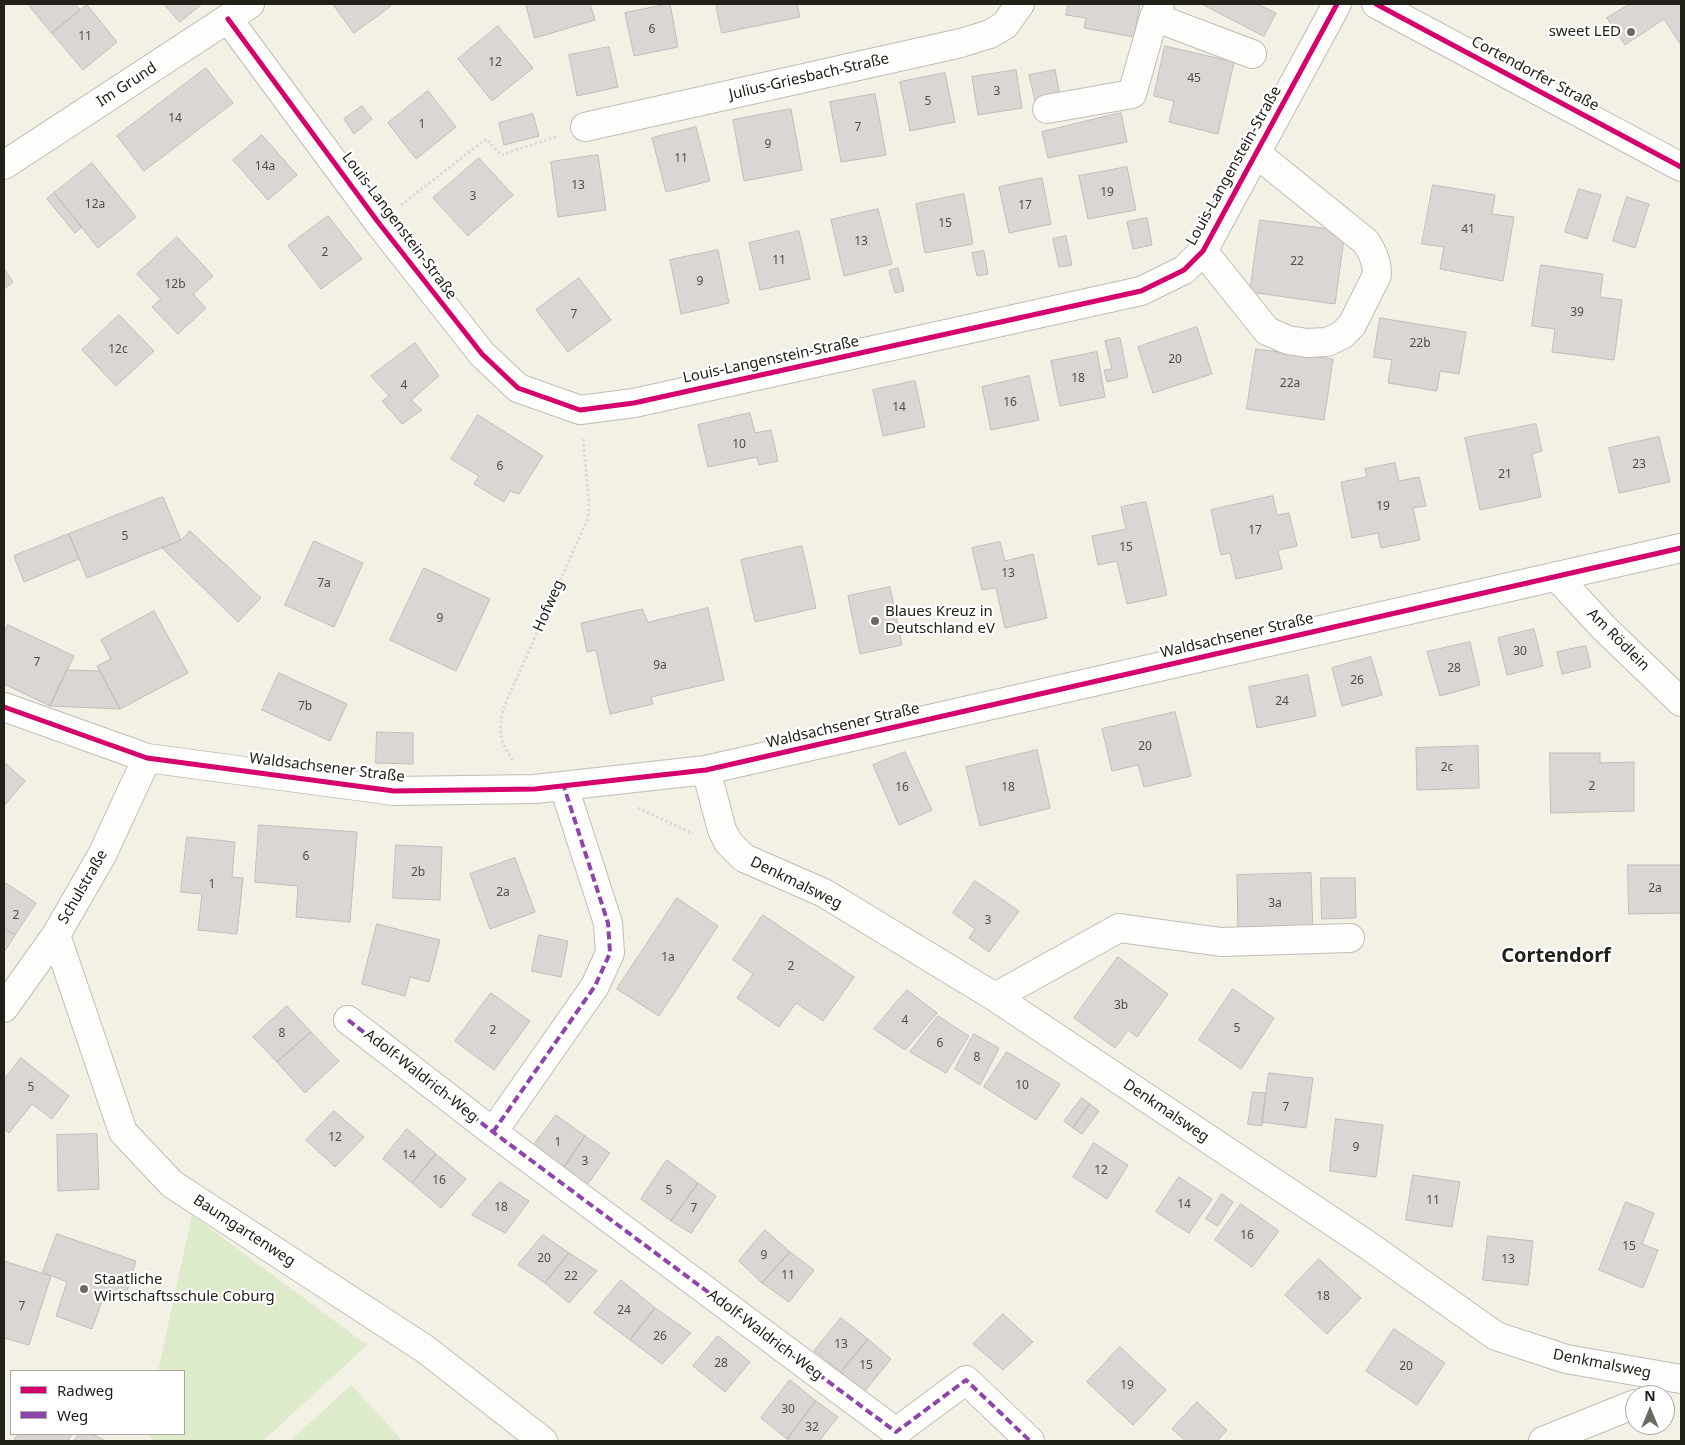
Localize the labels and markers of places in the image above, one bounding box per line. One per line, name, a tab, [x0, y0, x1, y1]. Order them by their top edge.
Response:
place label: sweet LED	[1549, 23, 1621, 41]
marker: sweet LED	[1625, 26, 1637, 38]
place label: Blaues Kreuz in Deutschland eV	[885, 603, 995, 638]
marker: Blaues Kreuz in Deutschland eV	[869, 615, 881, 627]
place label: Staatliche Wirtschaftsschule Coburg	[94, 1271, 275, 1306]
marker: Staatliche Wirtschaftsschule Coburg	[78, 1283, 90, 1295]

